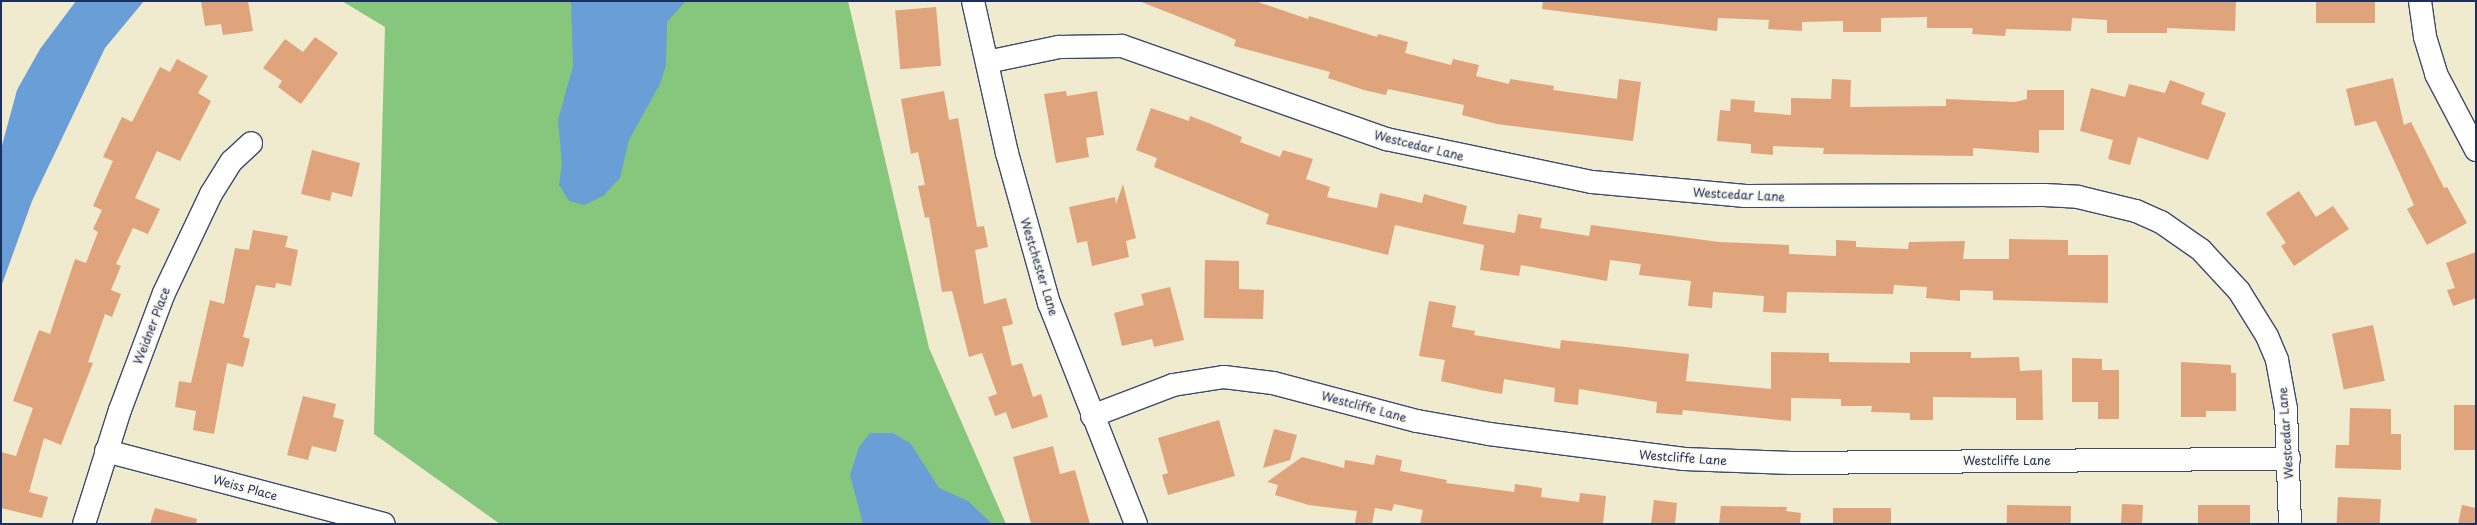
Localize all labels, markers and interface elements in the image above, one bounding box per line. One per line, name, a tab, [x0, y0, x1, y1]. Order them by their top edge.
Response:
street label: Westcedar Lane	[1372, 128, 1466, 164]
street label: Westcedar Lane	[1693, 185, 1785, 205]
street label: Westchester Lane	[1017, 216, 1061, 318]
street label: Weidner Place	[131, 285, 173, 367]
street label: Westcedar Lane	[2276, 386, 2296, 480]
street label: Westcliffe Lane	[1320, 389, 1408, 425]
street label: Westcliffe Lane	[1639, 448, 1727, 468]
street label: Westcliffe Lane	[1963, 454, 2051, 468]
street label: Weiss Place	[211, 472, 279, 504]

